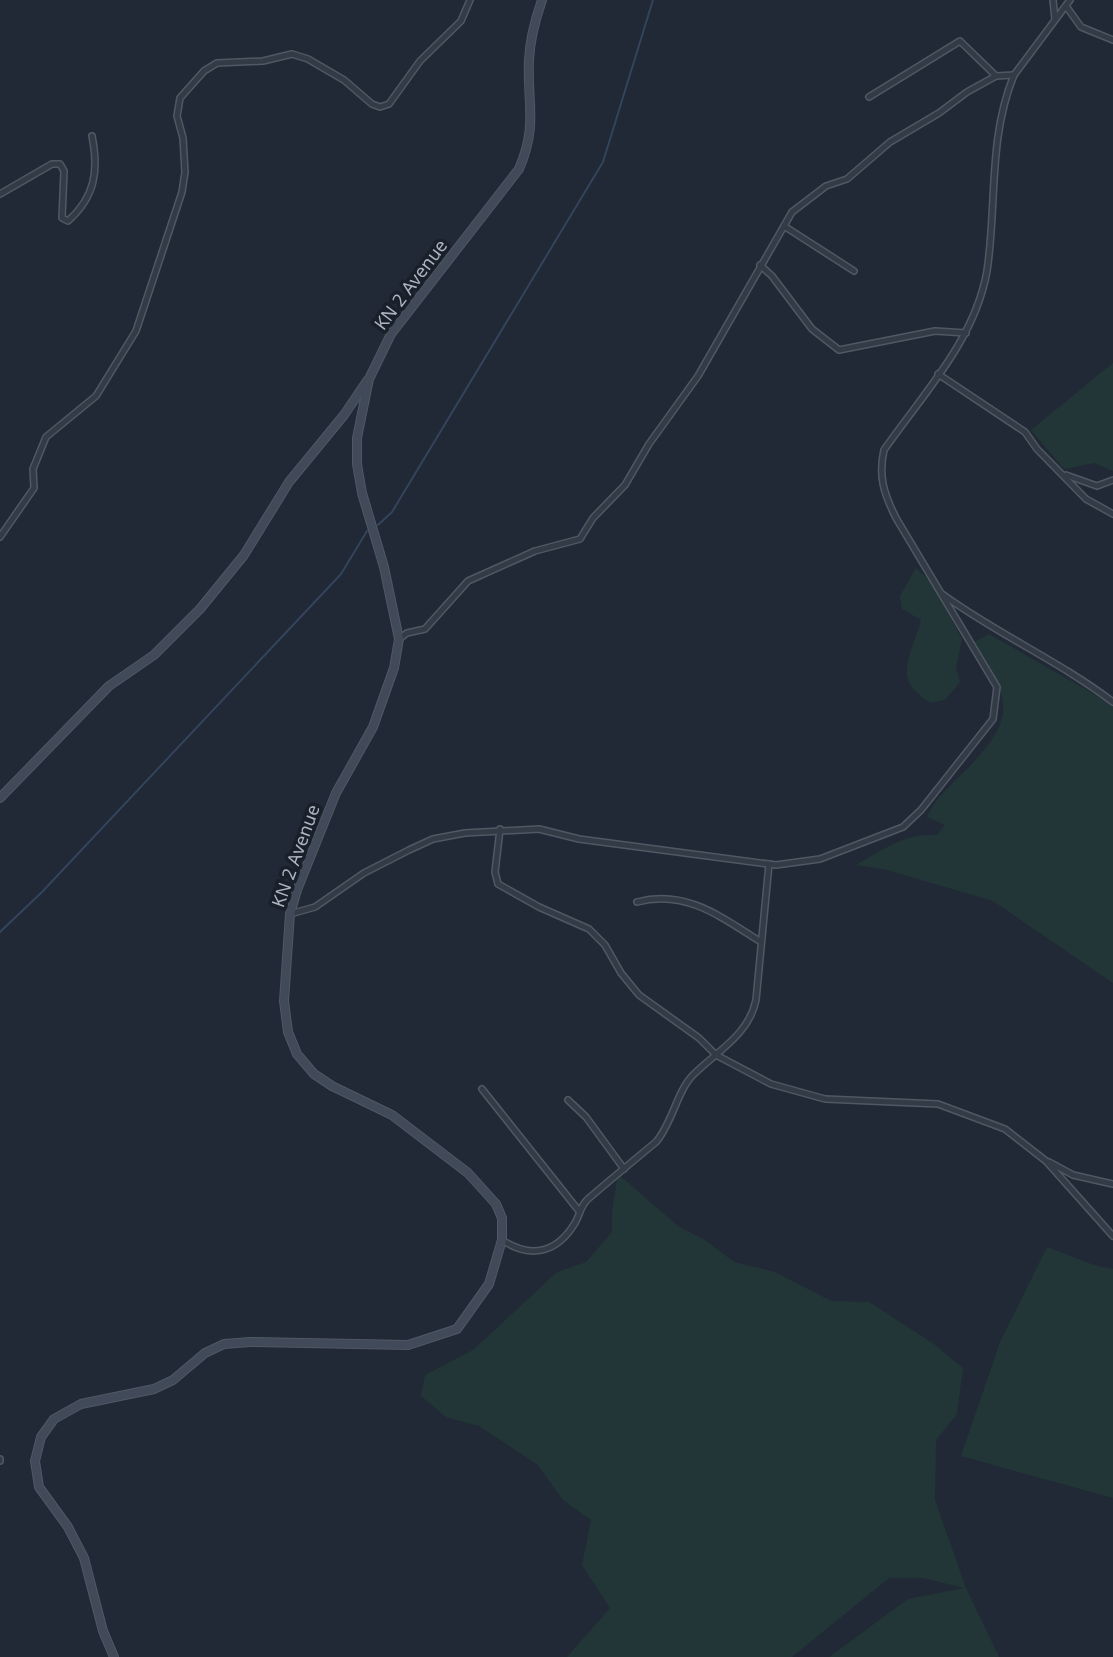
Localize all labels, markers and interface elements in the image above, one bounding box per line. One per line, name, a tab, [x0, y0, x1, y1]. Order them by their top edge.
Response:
street label: KN 2 Avenue	[368, 234, 452, 335]
street label: KN 2 Avenue	[265, 801, 325, 910]

